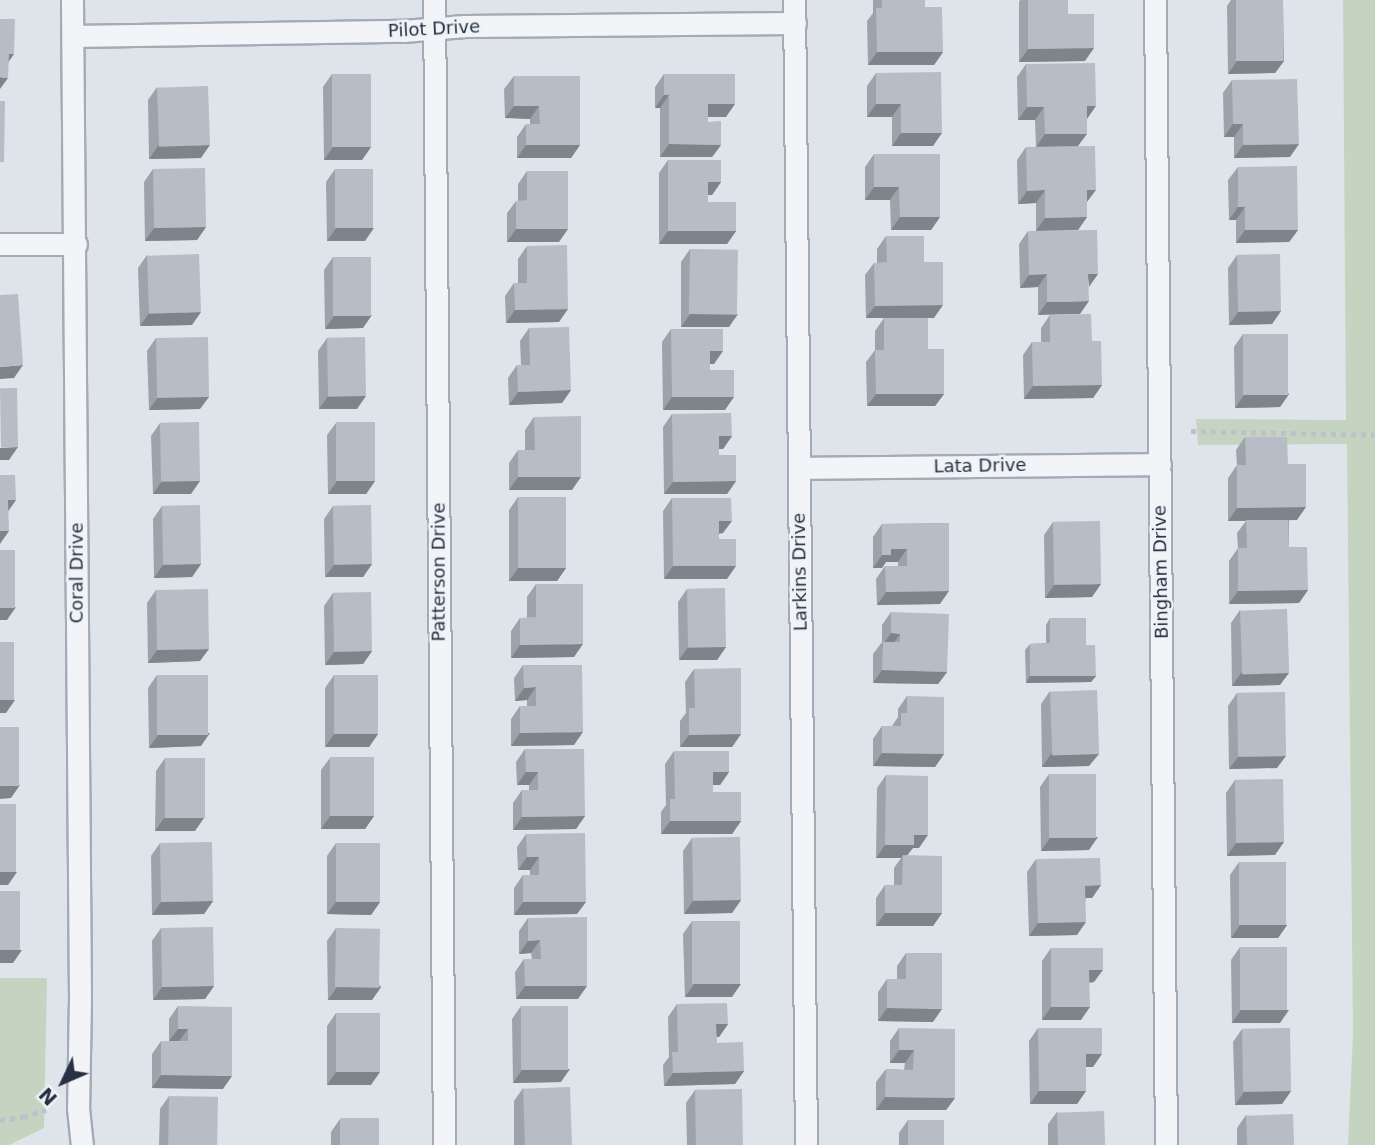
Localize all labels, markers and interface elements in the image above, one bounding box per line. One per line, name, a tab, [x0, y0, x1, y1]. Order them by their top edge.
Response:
street label: Pilot Drive	[387, 16, 481, 42]
street label: Lata Drive	[933, 454, 1027, 478]
street label: Patterson Drive	[428, 502, 450, 642]
street label: Bingham Drive	[1149, 505, 1173, 639]
street label: Larkins Drive	[788, 513, 812, 631]
street label: Coral Drive	[66, 523, 88, 623]
north arrow	[28, 1047, 98, 1117]
text: N	[34, 1083, 61, 1110]

